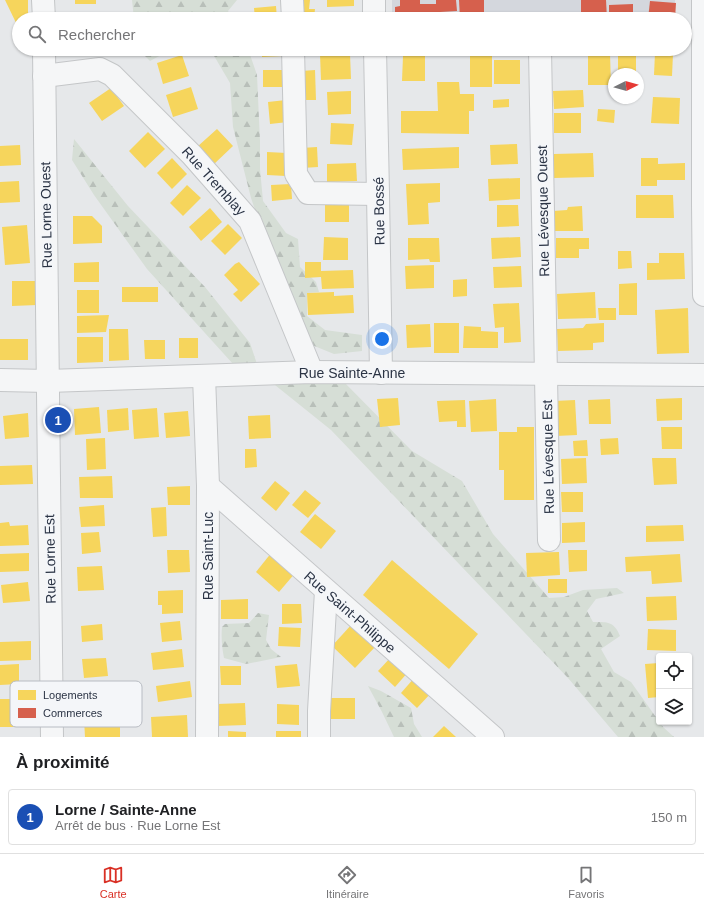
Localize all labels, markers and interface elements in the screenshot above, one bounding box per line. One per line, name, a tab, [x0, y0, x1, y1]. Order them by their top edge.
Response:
search box	[12, 12, 692, 56]
icon: search	[26, 23, 48, 45]
text: Rechercher	[58, 26, 136, 43]
north arrow	[608, 68, 644, 104]
street label: Rue Tremblay	[179, 143, 249, 219]
street label: Rue Lévesque Ouest	[534, 145, 552, 277]
street label: Rue Lorne Ouest	[37, 161, 55, 268]
street label: Rue Bossé	[370, 176, 388, 245]
your location	[372, 329, 392, 349]
street label: Rue Sainte-Anne	[299, 365, 406, 381]
street label: Rue Lévesque Est	[539, 400, 557, 514]
pin: 1	[45, 405, 71, 435]
street label: Rue Saint-Luc	[200, 512, 216, 600]
street label: Rue Lorne Est	[41, 514, 59, 604]
street label: Rue Saint-Philippe	[301, 568, 399, 656]
map controls	[656, 653, 692, 725]
button: locate	[656, 653, 692, 689]
legend	[10, 681, 142, 727]
text: Logements	[43, 689, 98, 701]
button: layers	[656, 689, 692, 725]
text: Commerces	[43, 707, 103, 719]
text: À proximité	[16, 753, 110, 772]
text: Lorne / Sainte-Anne	[55, 801, 197, 818]
text: 1	[26, 810, 34, 825]
text: 150 m	[651, 810, 687, 825]
text: Arrêt de bus · Rue Lorne Est	[55, 818, 220, 833]
tab: Carte	[100, 864, 127, 900]
tab: Itinéraire	[326, 864, 369, 900]
tab: Favoris	[568, 864, 604, 900]

